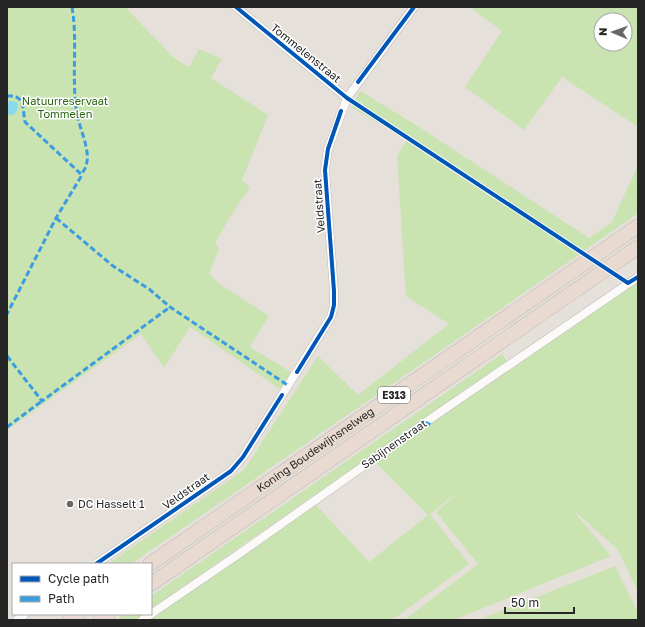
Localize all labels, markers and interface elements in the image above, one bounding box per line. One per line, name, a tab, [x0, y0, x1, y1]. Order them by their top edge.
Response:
north arrow	[593, 12, 633, 52]
street label: Tommelenstraat	[269, 21, 344, 85]
text: N	[596, 27, 609, 36]
park label: Natuurreservaat Tommelen	[22, 94, 108, 120]
street label: Veldstraat	[310, 178, 327, 234]
road number: E313	[378, 387, 410, 403]
street label: Koning Boudewijnsnelweg	[254, 404, 376, 494]
street label: Sabijnenstraat	[358, 416, 429, 471]
street label: Veldstraat	[160, 470, 212, 512]
place label: DC Hasselt 1	[78, 497, 144, 510]
marker: DC Hasselt 1	[65, 499, 75, 509]
legend	[12, 563, 152, 615]
text: Cycle path	[48, 571, 109, 586]
scale bar	[505, 589, 574, 615]
text: Path	[48, 591, 75, 606]
text: 50 m	[511, 595, 539, 610]

